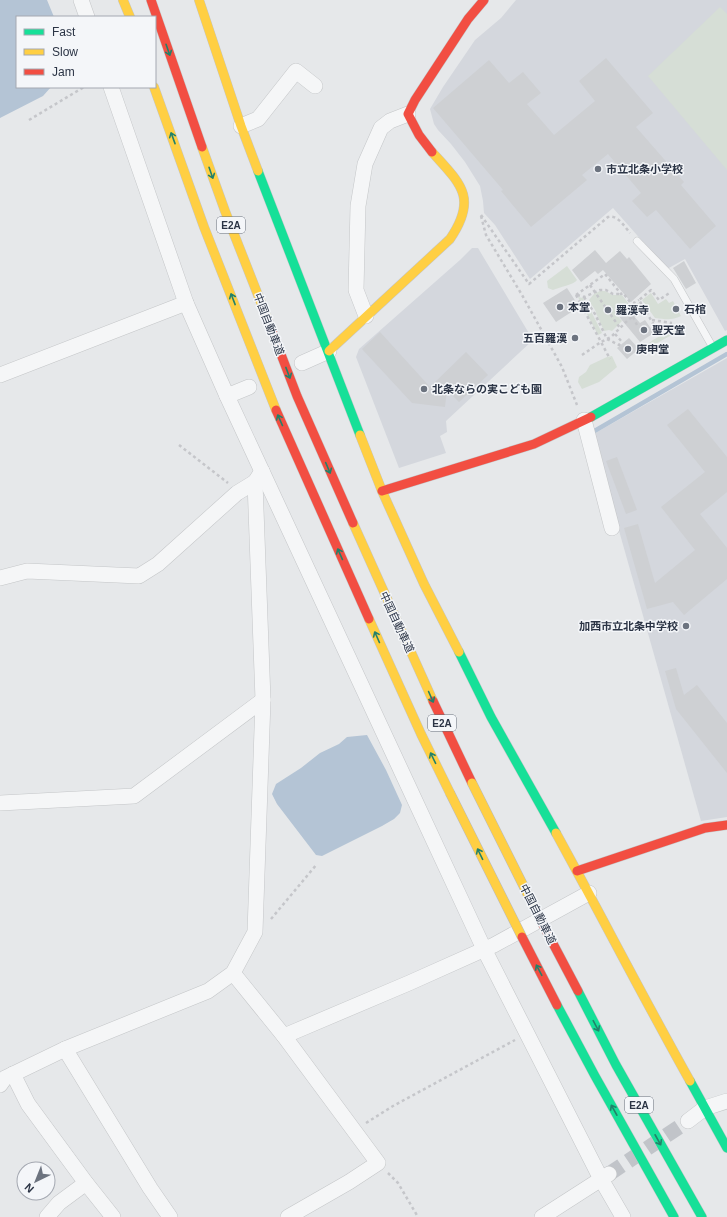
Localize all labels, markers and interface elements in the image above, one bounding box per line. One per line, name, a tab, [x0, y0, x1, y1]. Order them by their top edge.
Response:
legend	[16, 16, 156, 88]
text: Fast	[52, 25, 76, 39]
one-way arrow	[165, 44, 173, 56]
text: Slow	[52, 45, 78, 59]
text: Jam	[52, 65, 75, 79]
one-way arrow	[168, 132, 176, 144]
place label: 市立北条小学校	[606, 163, 683, 175]
marker: 市立北条小学校	[593, 164, 603, 174]
one-way arrow	[208, 166, 216, 178]
road number: E2A	[217, 217, 245, 233]
street label: 中国自動車道	[252, 291, 286, 357]
one-way arrow	[228, 294, 236, 306]
place label: 本堂	[568, 301, 590, 313]
marker: 本堂	[555, 302, 565, 312]
place label: 石棺	[684, 303, 706, 315]
place label: 羅漢寺	[616, 304, 649, 316]
marker: 石棺	[671, 304, 681, 314]
marker: 羅漢寺	[603, 305, 613, 315]
place label: 聖天堂	[652, 324, 685, 336]
marker: 聖天堂	[639, 325, 649, 335]
place label: 五百羅漢	[523, 332, 567, 344]
marker: 五百羅漢	[570, 333, 580, 343]
place label: 庚申堂	[636, 343, 669, 355]
marker: 庚申堂	[623, 344, 633, 354]
one-way arrow	[284, 366, 292, 378]
place label: 北条ならの実こども園	[432, 383, 542, 395]
marker: 北条ならの実こども園	[419, 384, 429, 394]
one-way arrow	[276, 415, 284, 427]
one-way arrow	[325, 462, 333, 474]
one-way arrow	[336, 549, 343, 561]
street label: 中国自動車道	[378, 590, 416, 654]
place label: 加西市立北条中学校	[579, 620, 678, 632]
marker: 加西市立北条中学校	[681, 621, 691, 631]
one-way arrow	[373, 631, 380, 643]
one-way arrow	[428, 691, 435, 703]
road number: E2A	[428, 715, 456, 731]
one-way arrow	[429, 752, 436, 764]
one-way arrow	[476, 849, 483, 861]
street label: 中国自動車道	[518, 882, 558, 946]
one-way arrow	[535, 964, 543, 976]
one-way arrow	[592, 1020, 600, 1032]
road number: E2A	[625, 1097, 653, 1113]
one-way arrow	[609, 1104, 617, 1116]
one-way arrow	[655, 1134, 663, 1146]
north arrow	[16, 1161, 56, 1201]
text: N	[22, 1181, 36, 1195]

